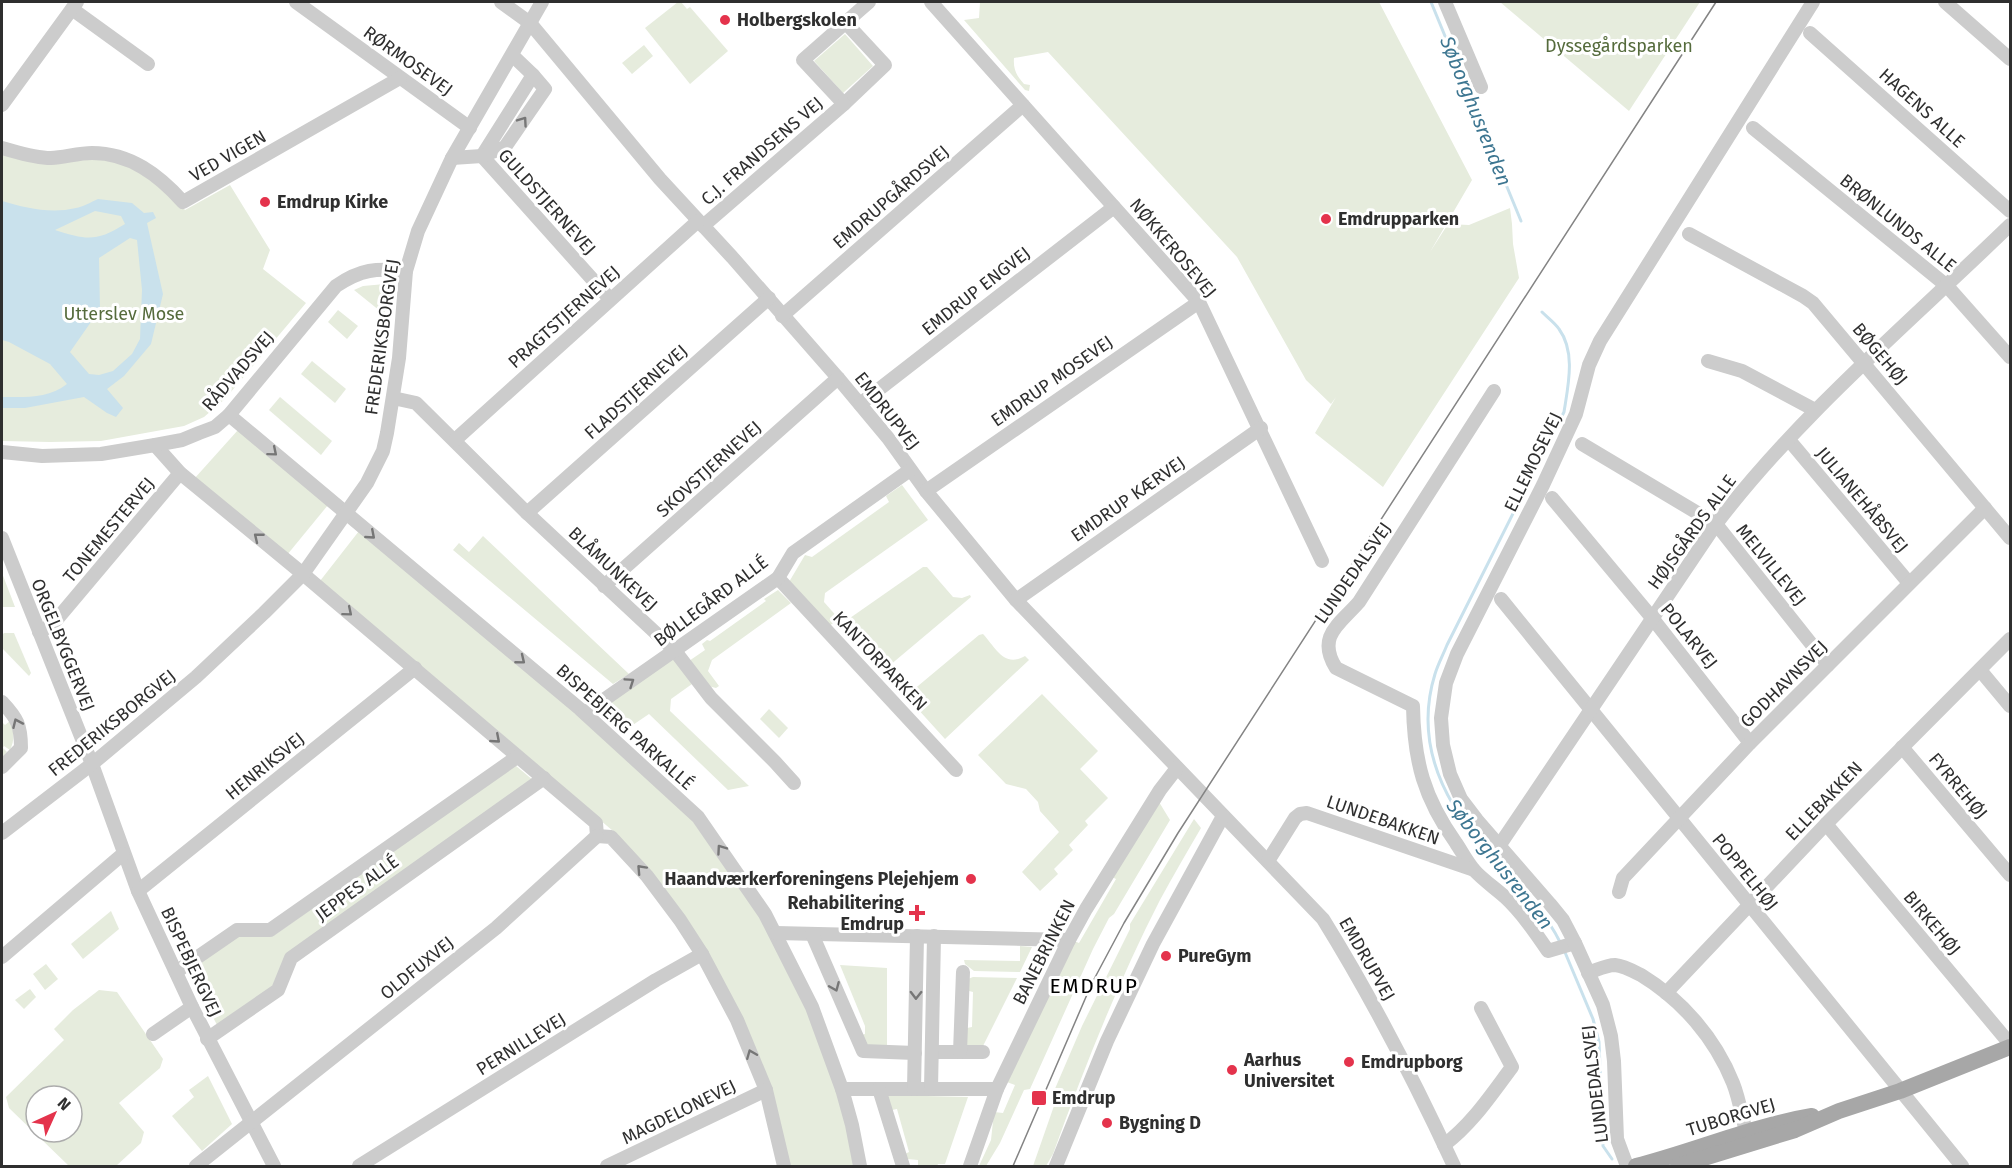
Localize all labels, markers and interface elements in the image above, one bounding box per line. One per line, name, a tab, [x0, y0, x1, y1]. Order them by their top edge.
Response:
place label: Holbergskolen	[737, 9, 857, 31]
marker: Holbergskolen	[718, 13, 732, 27]
street label: RØRMOSEVEJ	[359, 21, 457, 101]
water label: Søborghusrenden	[1435, 32, 1517, 189]
park label: Dyssegårdsparken	[1545, 35, 1693, 57]
street label: HAGENS ALLE	[1874, 64, 1970, 152]
street label: C.J. FRANDSENS VEJ	[697, 92, 827, 210]
one-way arrow	[516, 117, 527, 128]
street label: VED VIGEN	[186, 125, 270, 187]
street label: EMDRUPGÅRDSVEJ	[828, 140, 954, 254]
street label: GULDSTJERNEVEJ	[494, 144, 600, 260]
street label: BRØNLUNDS ALLE	[1835, 169, 1961, 277]
place label: Emdrup Kirke	[277, 191, 388, 213]
street label: NØKKEROSEVEJ	[1125, 194, 1221, 302]
marker: Emdrup Kirke	[258, 195, 272, 209]
place label: Emdrupparken	[1338, 208, 1459, 230]
marker: Emdrupparken	[1319, 212, 1333, 226]
street label: EMDRUP ENGVEJ	[917, 242, 1035, 340]
street label: FREDERIKSBORGVEJ	[360, 257, 404, 417]
street label: PRAGTSTJERNEVEJ	[504, 261, 624, 373]
park label: Utterslev Mose	[64, 303, 184, 325]
street label: BØGEHØJ	[1848, 318, 1912, 390]
street label: RÅDVADSVEJ	[197, 326, 279, 416]
street label: EMDRUP MOSEVEJ	[987, 331, 1117, 431]
street label: FLADSTJERNEVEJ	[580, 340, 692, 444]
street label: EMDRUPVEJ	[850, 368, 924, 454]
street label: ELLEMOSEVEJ	[1499, 409, 1567, 515]
street label: SKOVSTJERNEVEJ	[652, 416, 766, 522]
street label: JULIANEHÅBSVEJ	[1811, 442, 1913, 557]
one-way arrow	[266, 445, 277, 456]
street label: EMDRUP KÆRVEJ	[1067, 451, 1189, 547]
street label: HØJSGÅRDS ALLE	[1642, 470, 1741, 594]
street label: TONEMESTERVEJ	[59, 473, 159, 587]
street label: LUNDEDALSVEJ	[1310, 518, 1396, 628]
street label: MELVILLEVEJ	[1731, 520, 1811, 610]
street label: BLÅMUNKEVEJ	[564, 521, 663, 616]
one-way arrow	[365, 528, 375, 539]
one-way arrow	[254, 533, 265, 544]
street label: BØLLEGÅRD ALLÉ	[649, 550, 773, 651]
street label: ORGELBYGGERVEJ	[26, 575, 100, 715]
street label: POLARVEJ	[1656, 599, 1722, 673]
one-way arrow	[341, 605, 352, 616]
street label: KANTORPARKEN	[828, 607, 932, 715]
street label: GODHAVNSVEJ	[1736, 636, 1832, 732]
one-way arrow	[514, 653, 525, 664]
street label: BISPEBJERG PARKALLÉ	[552, 659, 699, 795]
street label: FREDERIKSBORGVEJ	[44, 665, 180, 781]
one-way arrow	[624, 678, 635, 689]
one-way arrow	[12, 718, 24, 729]
street label: HENRIKSVEJ	[221, 727, 309, 805]
one-way arrow	[489, 731, 500, 742]
street label: FYRREHØJ	[1924, 748, 1992, 824]
street label: ELLEBAKKEN	[1781, 757, 1867, 845]
street label: LUNDEBAKKEN	[1324, 790, 1442, 850]
water label: Søborghusrenden	[1441, 793, 1558, 934]
street label: POPPELHØJ	[1707, 829, 1783, 915]
one-way arrow	[717, 845, 728, 856]
street label: JEPPES ALLÉ	[310, 850, 403, 926]
one-way arrow	[637, 866, 648, 876]
place label: Haandværkerforeningens Plejehjem	[664, 868, 959, 890]
marker: Haandværkerforeningens Plejehjem	[964, 872, 978, 886]
street label: BIRKEHØJ	[1899, 886, 1965, 960]
place label: Rehabilitering Emdrup	[788, 892, 904, 935]
street label: BANEBRINKEN	[1008, 896, 1080, 1008]
street label: BISPEBJERGVEJ	[156, 903, 226, 1021]
marker: Rehabilitering Emdrup	[908, 904, 926, 922]
street label: EMDRUPVEJ	[1334, 913, 1400, 1005]
street label: OLDFUXVEJ	[376, 932, 458, 1004]
place label: PureGym	[1178, 945, 1251, 967]
marker: PureGym	[1159, 949, 1173, 963]
district label: EMDRUP	[1050, 973, 1138, 999]
one-way arrow	[828, 981, 840, 992]
one-way arrow	[910, 990, 922, 999]
street label: PERNILLEVEJ	[472, 1008, 570, 1080]
street label: LUNDEDALSVEJ	[1577, 1024, 1613, 1144]
one-way arrow	[746, 1049, 758, 1060]
place label: Aarhus Universitet	[1243, 1049, 1336, 1092]
place label: Emdrupborg	[1361, 1051, 1463, 1073]
marker: Emdrupborg	[1342, 1055, 1356, 1069]
marker: Aarhus Universitet	[1225, 1063, 1239, 1077]
street label: MAGDELONEVEJ	[618, 1075, 740, 1149]
north arrow	[24, 1084, 84, 1144]
place label: Emdrup	[1052, 1087, 1116, 1109]
marker: Emdrup	[1030, 1089, 1048, 1107]
text: N	[54, 1093, 75, 1114]
street label: TUBORGVEJ	[1684, 1093, 1778, 1141]
place label: Bygning D	[1119, 1112, 1201, 1134]
marker: Bygning D	[1100, 1116, 1114, 1130]

